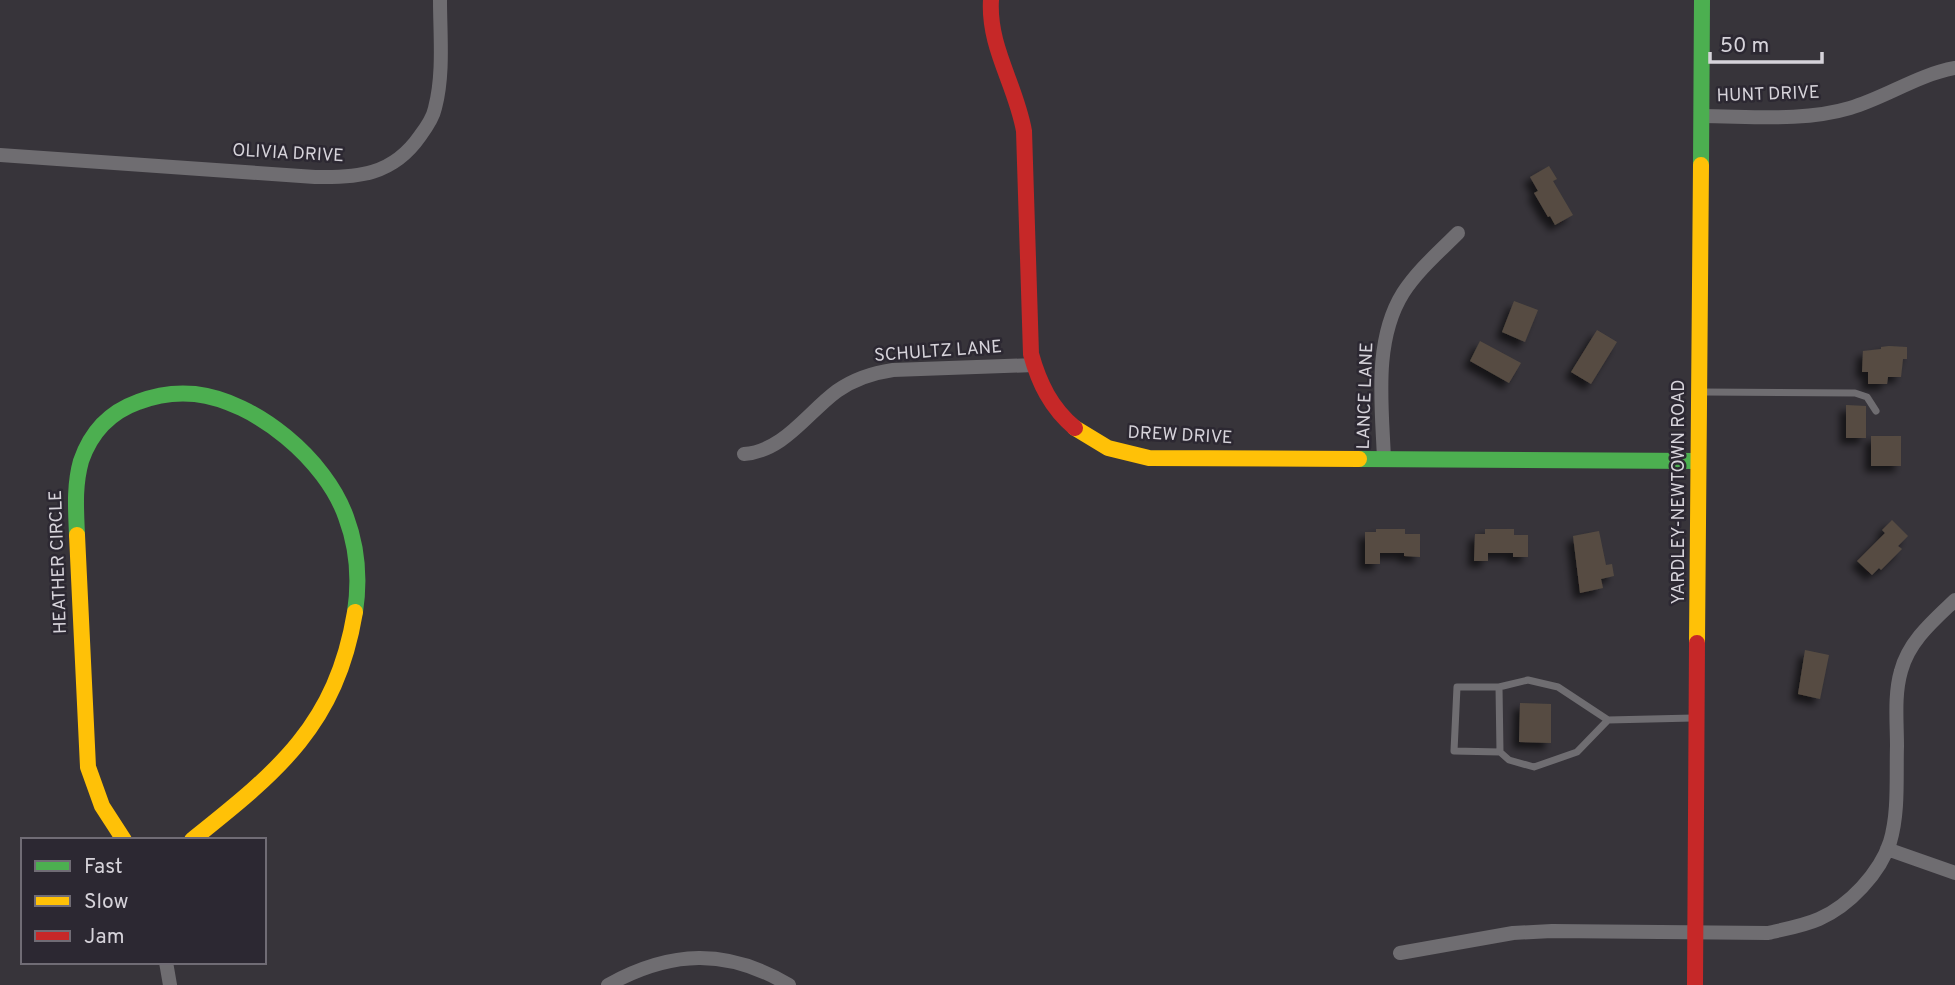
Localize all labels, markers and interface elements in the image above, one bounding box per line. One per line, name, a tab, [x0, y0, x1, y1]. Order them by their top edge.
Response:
scale bar	[1710, 21, 1822, 65]
text: 50 m	[1720, 33, 1769, 60]
street label: HUNT DRIVE	[1716, 82, 1820, 108]
street label: OLIVIA DRIVE	[232, 140, 344, 168]
street label: SCHULTZ LANE	[873, 336, 1003, 368]
street label: LANCE LANE	[1353, 342, 1379, 450]
street label: YARDLEY-NEWTOWN ROAD	[1668, 379, 1691, 605]
street label: DREW DRIVE	[1127, 422, 1233, 450]
street label: HEATHER CIRCLE	[45, 490, 73, 634]
legend	[21, 838, 266, 964]
text: Fast	[84, 854, 123, 881]
text: Slow	[84, 889, 129, 916]
text: Jam	[84, 924, 125, 951]

